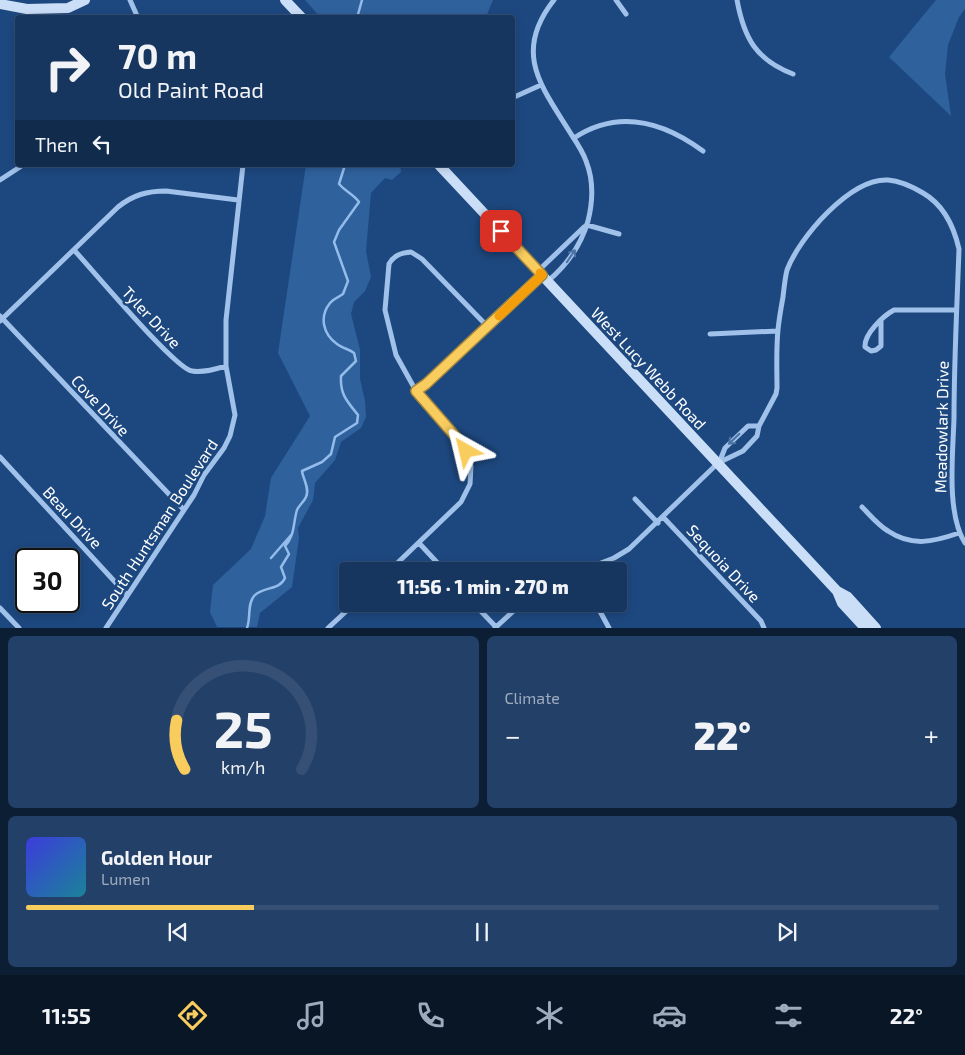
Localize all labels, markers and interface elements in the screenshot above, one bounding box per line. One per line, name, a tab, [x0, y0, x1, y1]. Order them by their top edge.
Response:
text: 70 m	[118, 34, 197, 76]
icon: right	[35, 35, 100, 100]
text: Old Paint Road	[118, 76, 264, 102]
icon: left	[88, 130, 116, 158]
text: Then	[35, 133, 78, 156]
pin	[480, 210, 522, 252]
icon: arrive	[487, 217, 515, 245]
one-way arrow	[566, 249, 576, 263]
street label: Tyler Drive	[119, 282, 185, 352]
street label: West Lucy Webb Road	[587, 303, 711, 433]
street label: Meadowlark Drive	[930, 361, 952, 493]
street label: Cove Drive	[68, 370, 134, 440]
position arrow	[439, 424, 491, 476]
one-way arrow	[728, 432, 740, 445]
street label: South Huntsman Boulevard	[97, 435, 221, 613]
street label: Beau Drive	[39, 482, 107, 552]
street label: Sequoia Drive	[683, 520, 765, 606]
speed limit sign: 30	[15, 548, 80, 613]
text: 11:56 · 1 min · 270 m	[397, 575, 569, 598]
text: Climate	[505, 688, 560, 707]
text: 25	[214, 696, 273, 758]
text: 22°	[693, 712, 751, 758]
text: −	[505, 718, 521, 752]
text: +	[924, 718, 939, 752]
text: km/h	[221, 756, 265, 778]
text: Golden Hour	[101, 846, 212, 869]
text: Lumen	[101, 869, 150, 888]
icon: previous	[164, 918, 192, 946]
icon: pause	[468, 918, 496, 946]
icon: next	[773, 918, 801, 946]
icon: directions	[175, 998, 210, 1033]
icon: music	[294, 998, 329, 1033]
icon: phone	[413, 998, 448, 1033]
icon: climate	[532, 998, 567, 1033]
icon: car	[652, 998, 687, 1033]
icon: filters	[771, 998, 806, 1033]
text: 11:55	[42, 1002, 91, 1028]
text: 22°	[890, 1002, 923, 1028]

